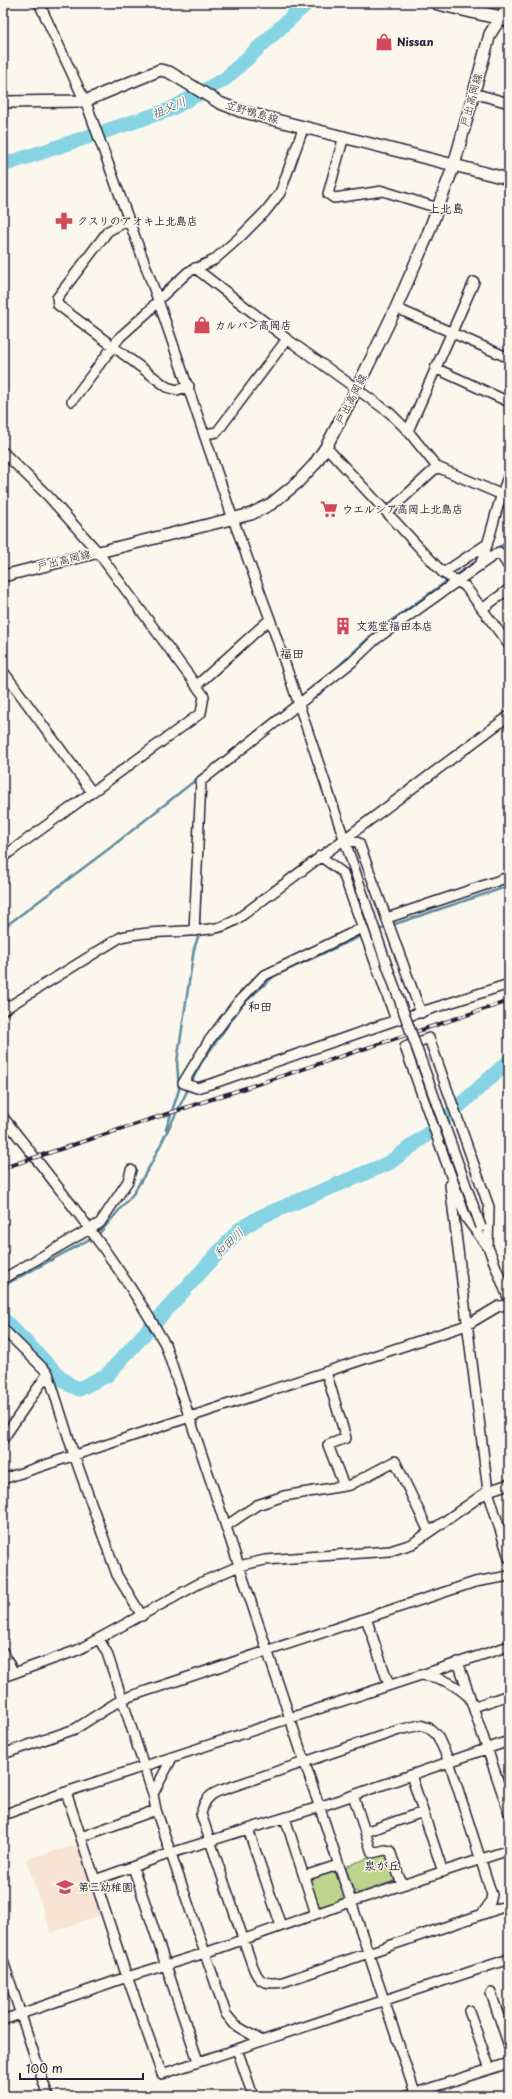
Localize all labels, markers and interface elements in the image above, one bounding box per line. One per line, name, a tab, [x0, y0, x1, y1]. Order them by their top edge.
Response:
shop icon: Nissan	[374, 32, 394, 52]
place label: Nissan	[397, 33, 434, 50]
street label: 戸出高岡線	[455, 71, 486, 129]
water label: 祖父川	[148, 92, 189, 123]
street label: 立野鴨島線	[223, 96, 281, 127]
district label: 上北島	[428, 199, 464, 217]
pharmacy icon: クスリのアオキ上北島店	[54, 211, 74, 231]
place label: クスリのアオキ上北島店	[77, 212, 198, 229]
shop icon: カルバン高岡店	[192, 315, 212, 335]
place label: カルバン高岡店	[215, 316, 292, 333]
street label: 戸出高岡線	[330, 370, 371, 427]
supermarket icon: ウエルシア高岡上北島店	[319, 499, 339, 519]
place label: ウエルシア高岡上北島店	[342, 500, 463, 517]
street label: 戸出高岡線	[35, 545, 93, 574]
building icon: 文苑堂福田本店	[333, 616, 353, 636]
place label: 文苑堂福田本店	[356, 617, 433, 634]
district label: 福田	[280, 644, 304, 662]
district label: 和田	[248, 997, 272, 1015]
water label: 和田川	[209, 1223, 247, 1261]
district label: 泉が丘	[364, 1856, 400, 1874]
school or university icon: 第三幼稚園	[55, 1877, 75, 1897]
place label: 第三幼稚園	[78, 1878, 133, 1895]
scale bar	[20, 2055, 143, 2081]
text: 100 m	[26, 2059, 63, 2077]

